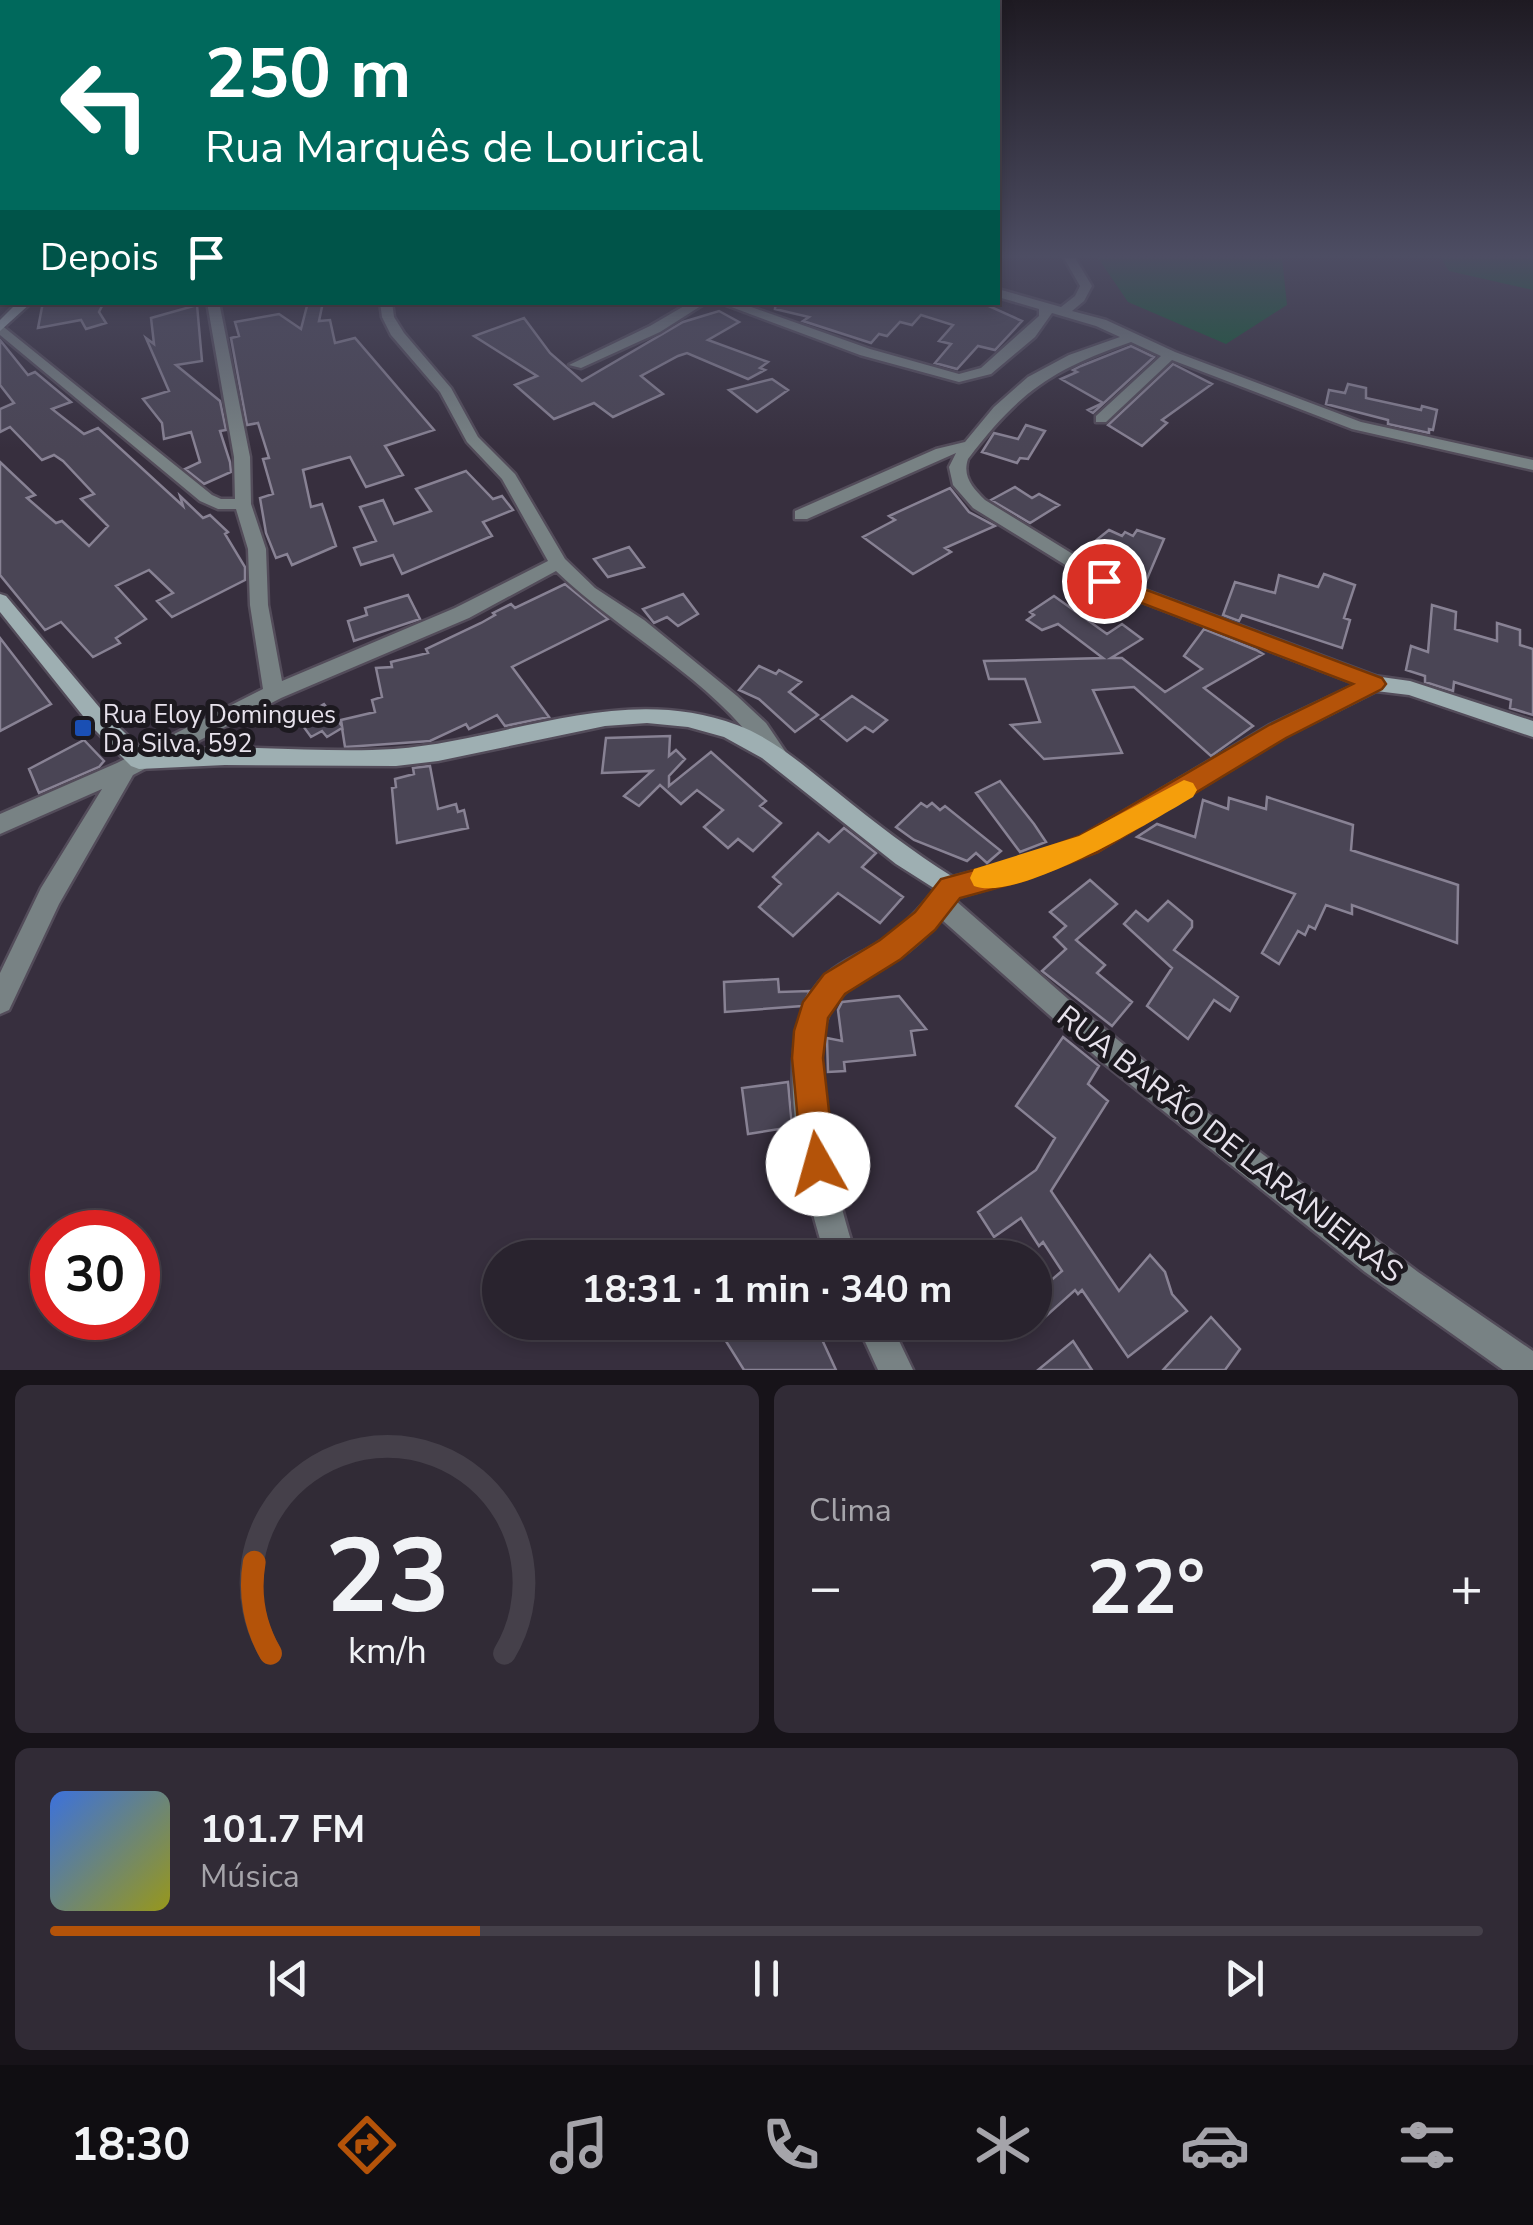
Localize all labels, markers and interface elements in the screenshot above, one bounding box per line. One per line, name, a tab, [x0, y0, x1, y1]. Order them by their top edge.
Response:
text: 250 m	[205, 26, 411, 122]
icon: left	[40, 40, 170, 170]
text: Rua Marquês de Lourical	[205, 117, 703, 178]
icon: arrive	[179, 230, 234, 285]
text: Depois	[40, 232, 159, 283]
pin	[1062, 539, 1147, 624]
icon: arrive	[1077, 554, 1132, 609]
place label: Rua Eloy Domingues Da Silva, 592	[103, 698, 336, 761]
marker: Rua Eloy Domingues Da Silva, 592	[72, 717, 94, 739]
street label: RUA BARÃO DE LARANJEIRAS	[1048, 996, 1411, 1293]
position arrow	[766, 1112, 870, 1216]
speed limit sign: 30	[30, 1210, 160, 1340]
text: 18:31 · 1 min · 340 m	[582, 1264, 952, 1315]
text: Clima	[809, 1489, 892, 1532]
text: 23	[325, 1506, 449, 1648]
text: 22°	[1087, 1537, 1205, 1639]
text: −	[809, 1550, 842, 1625]
text: +	[1450, 1550, 1483, 1625]
text: km/h	[348, 1627, 426, 1676]
text: 101.7 FM	[200, 1804, 365, 1855]
text: Música	[200, 1855, 300, 1898]
icon: previous	[261, 1951, 316, 2006]
icon: pause	[739, 1951, 794, 2006]
icon: next	[1217, 1951, 1272, 2006]
icon: directions	[332, 2110, 402, 2180]
icon: music	[544, 2110, 614, 2180]
icon: phone	[756, 2110, 826, 2180]
icon: climate	[968, 2110, 1038, 2180]
icon: car	[1180, 2110, 1250, 2180]
icon: filters	[1392, 2110, 1462, 2180]
text: 18:30	[71, 2115, 190, 2176]

